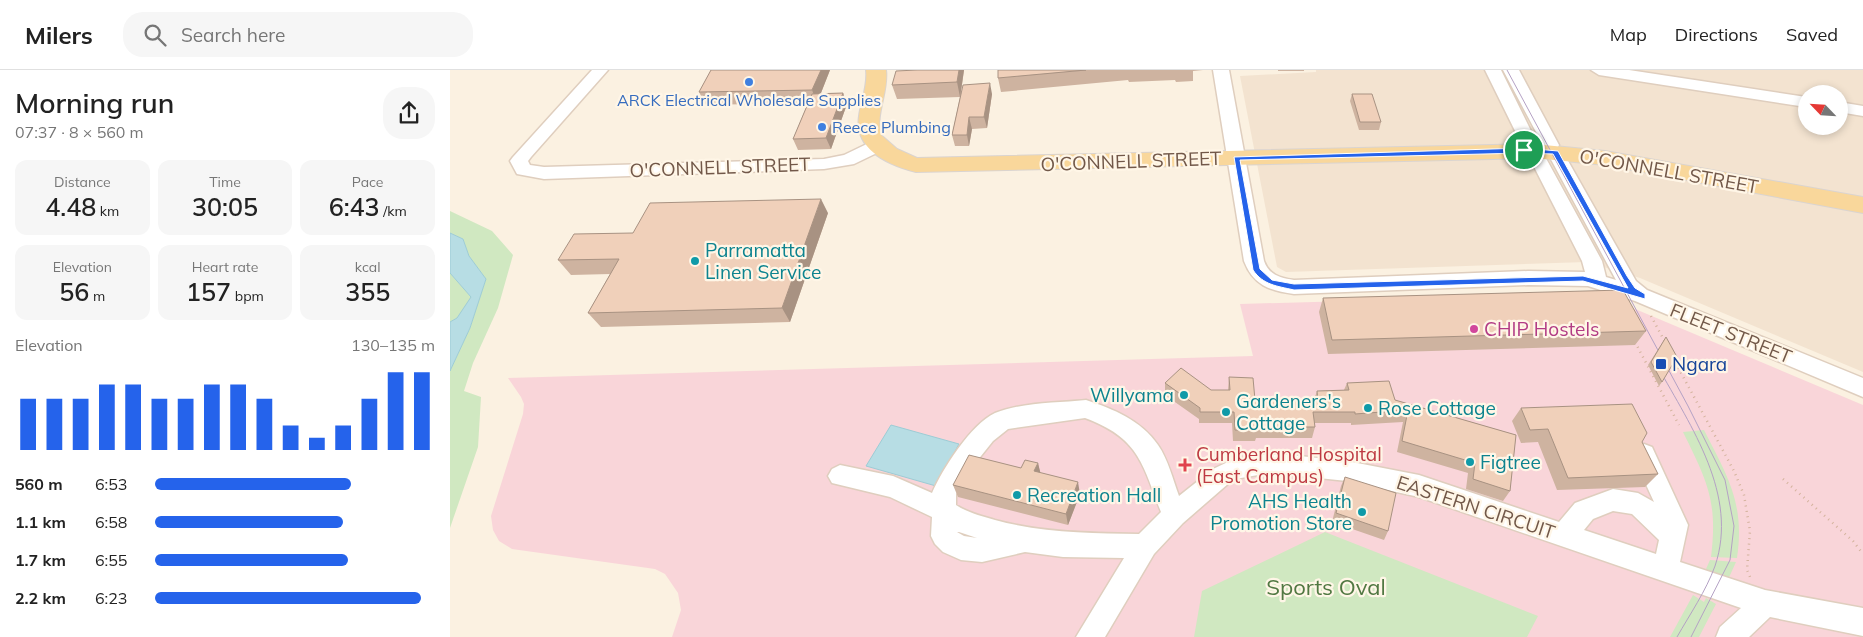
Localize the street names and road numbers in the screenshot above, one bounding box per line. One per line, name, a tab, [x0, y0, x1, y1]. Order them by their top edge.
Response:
street label: O'CONNELL STREET	[1578, 143, 1761, 199]
street label: O'CONNELL STREET	[1040, 146, 1222, 176]
street label: O'CONNELL STREET	[629, 152, 811, 182]
street label: FLEET STREET	[1667, 298, 1796, 369]
street label: EASTERN CIRCUIT	[1394, 470, 1559, 544]

